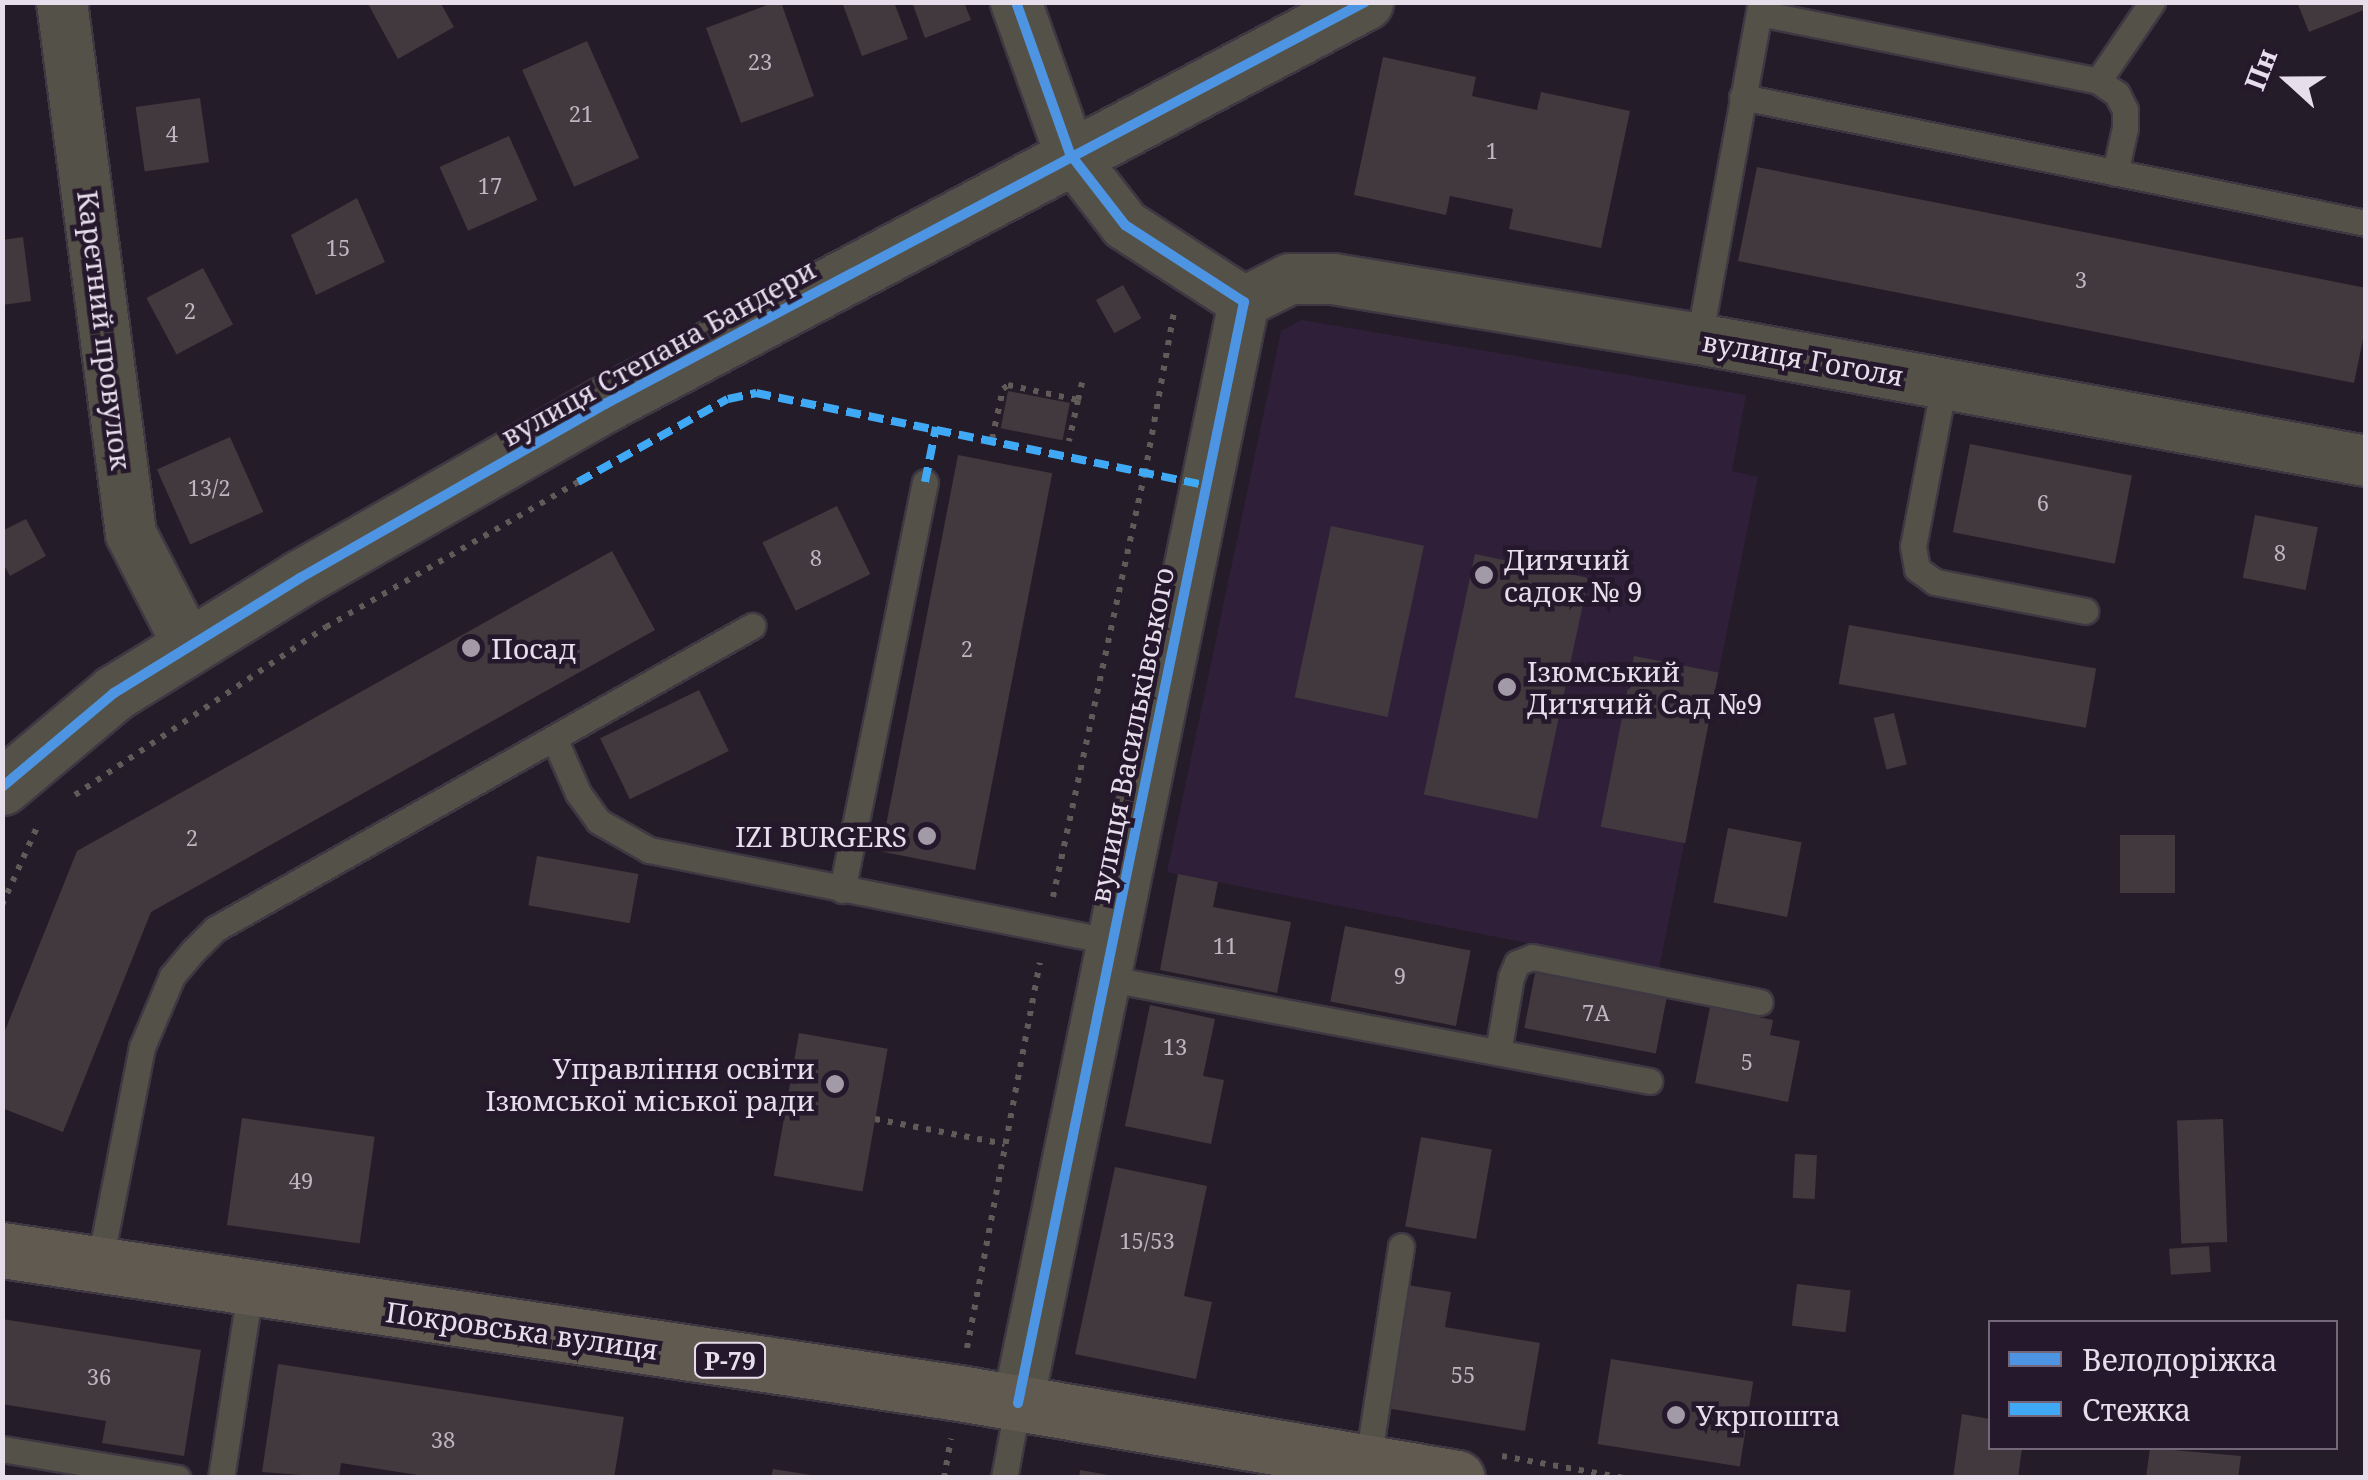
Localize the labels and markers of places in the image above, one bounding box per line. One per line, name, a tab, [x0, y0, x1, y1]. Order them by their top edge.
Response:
place label: Дитячий садок № 9	[1504, 542, 1643, 608]
marker: Дитячий садок № 9	[1473, 564, 1495, 586]
place label: Посад	[491, 631, 576, 665]
marker: Посад	[460, 637, 482, 659]
place label: Ізюмський Дитячий Сад №9	[1527, 654, 1762, 720]
marker: Ізюмський Дитячий Сад №9	[1496, 676, 1518, 698]
place label: IZI BURGERS	[735, 819, 907, 853]
marker: IZI BURGERS	[916, 825, 938, 847]
place label: Управління освіти Ізюмської міської ради	[485, 1051, 815, 1117]
marker: Управління освіти Ізюмської міської ради	[824, 1073, 846, 1095]
place label: Укрпошта	[1696, 1398, 1840, 1432]
marker: Укрпошта	[1665, 1404, 1687, 1426]

